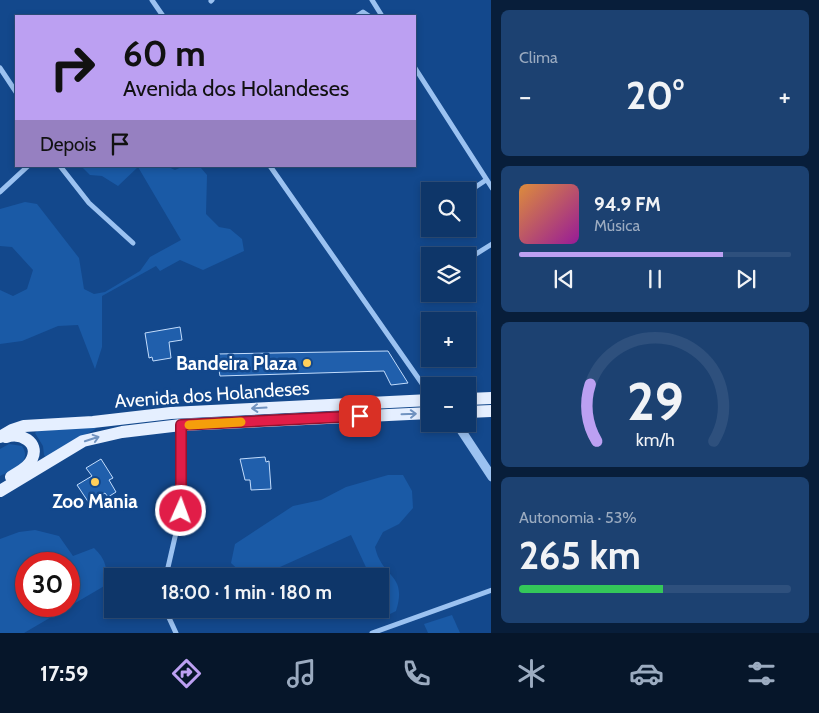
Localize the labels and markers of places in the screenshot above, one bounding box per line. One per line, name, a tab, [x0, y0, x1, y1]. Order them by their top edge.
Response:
place label: Bandeira Plaza	[176, 352, 298, 375]
marker: Bandeira Plaza	[301, 357, 313, 369]
pin	[339, 395, 381, 437]
marker: Zoo Mania	[89, 476, 101, 488]
place label: Zoo Mania	[52, 490, 138, 513]

